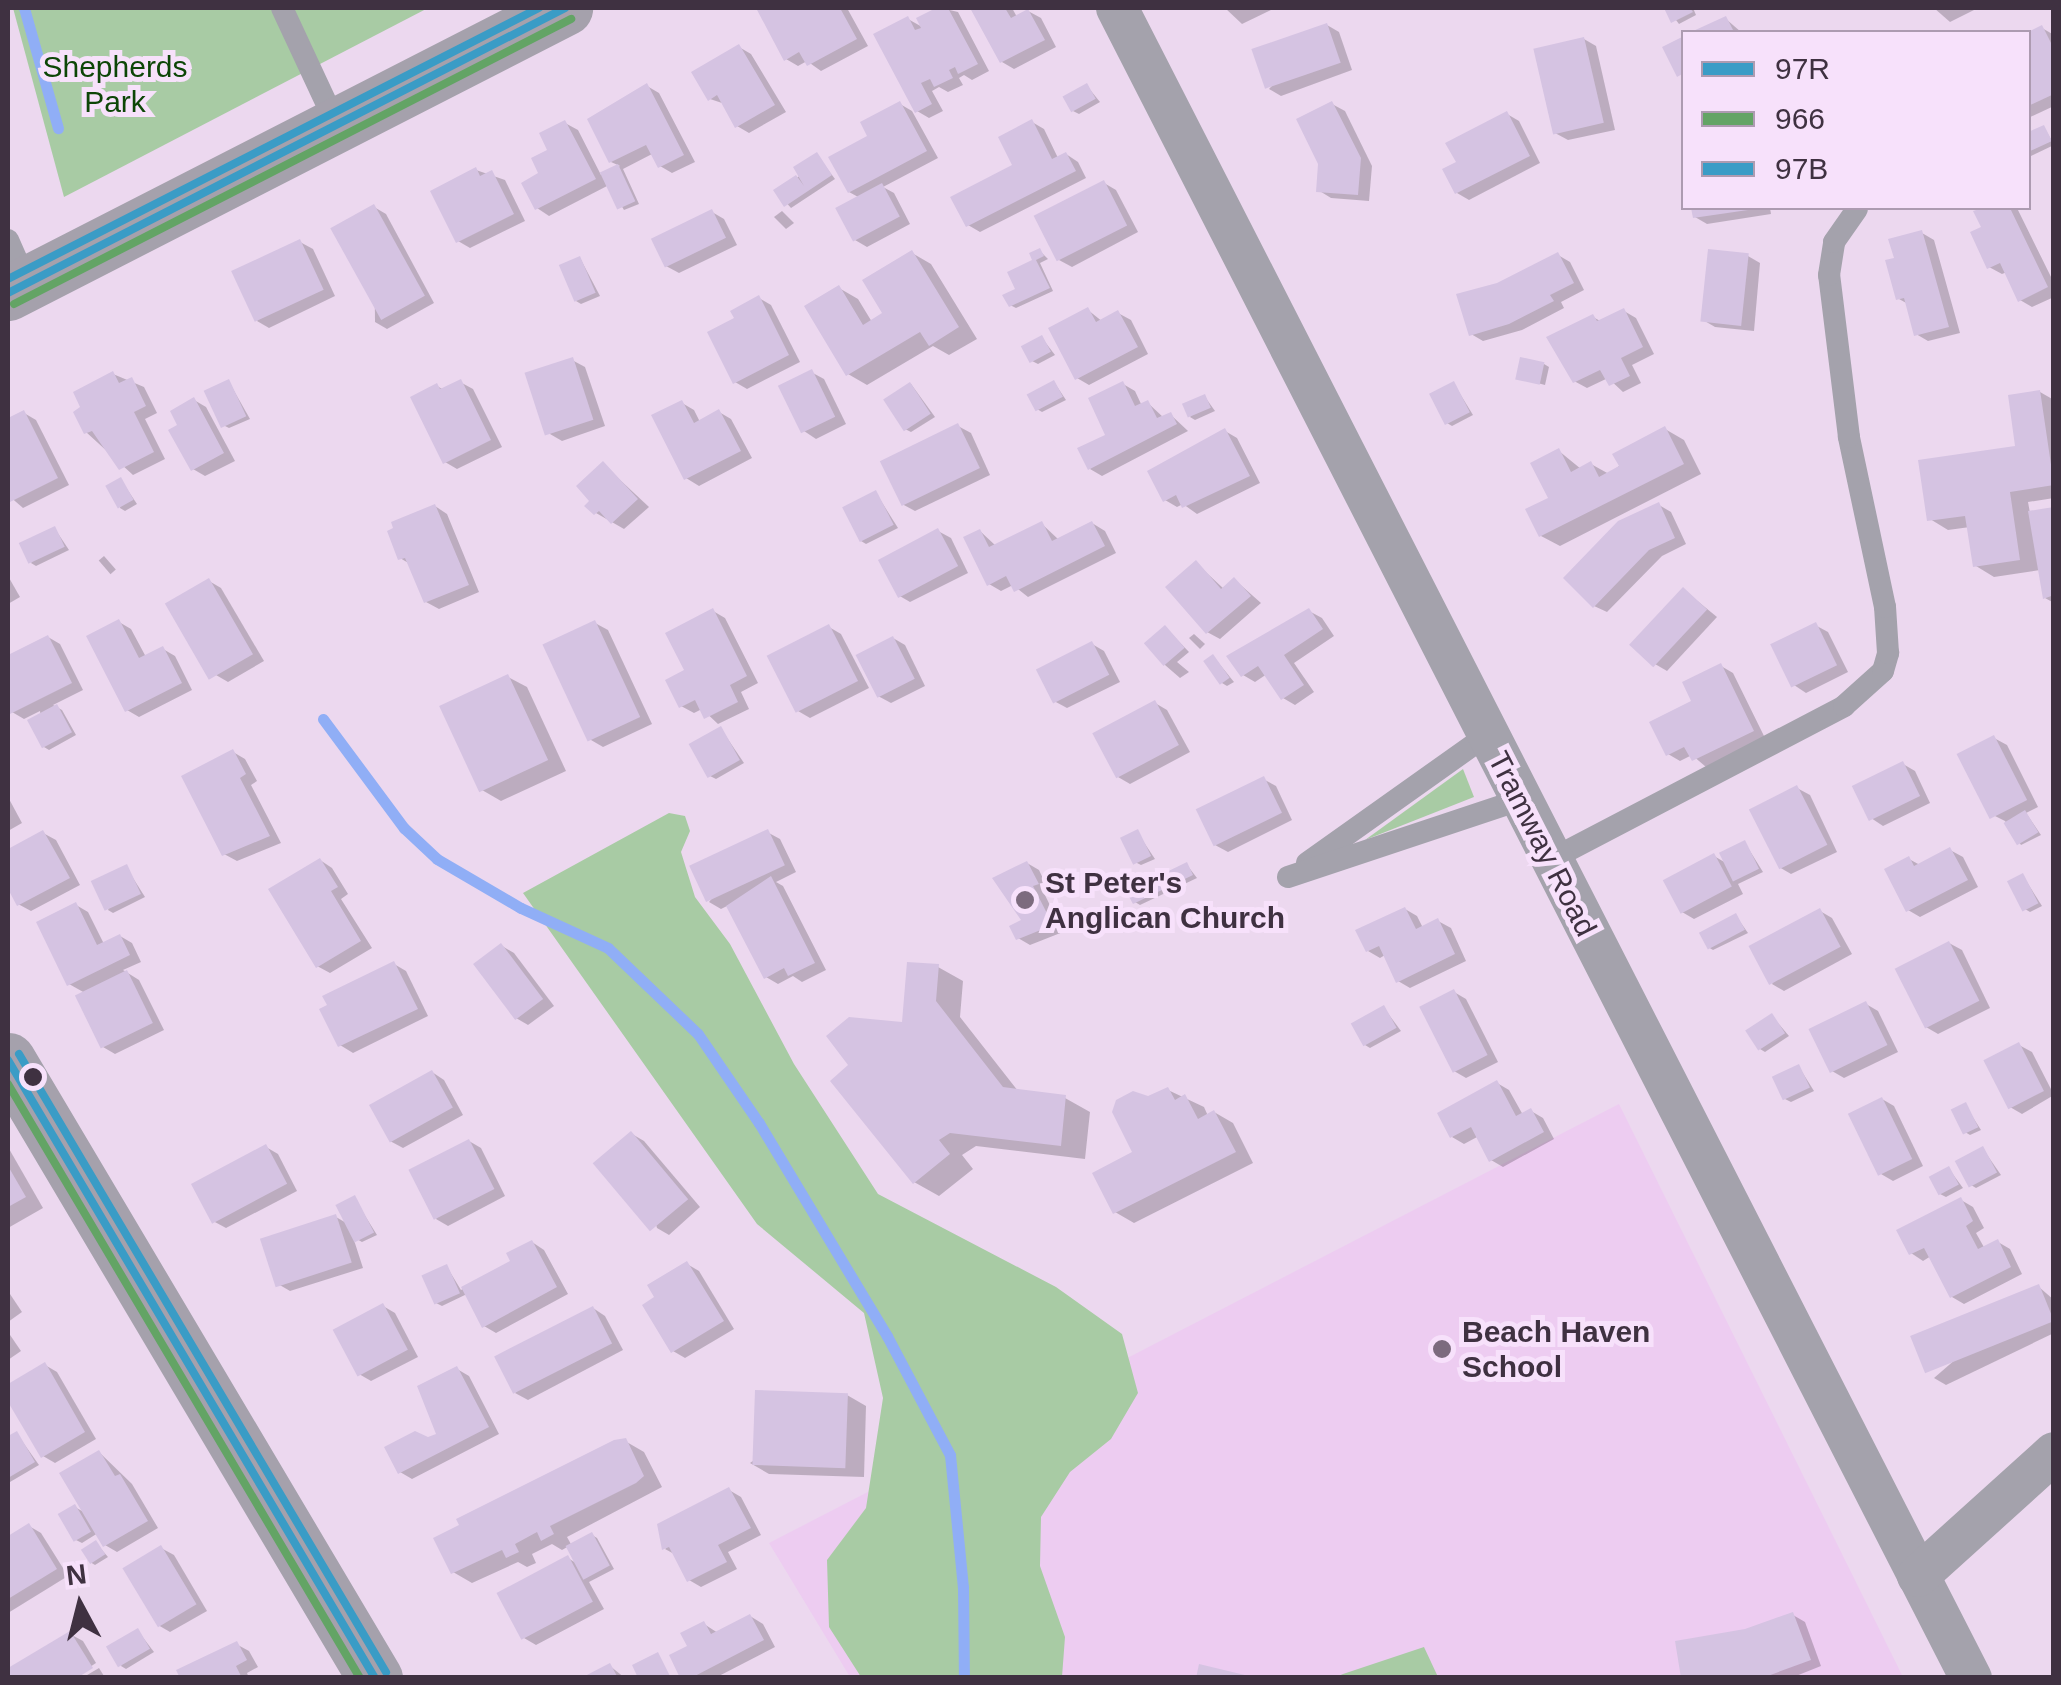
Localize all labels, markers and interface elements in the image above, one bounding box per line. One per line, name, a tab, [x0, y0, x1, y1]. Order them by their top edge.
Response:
legend	[1681, 30, 2031, 210]
park label: Shepherds Park	[42, 49, 188, 120]
text: 97R	[1775, 52, 1830, 85]
text: 966	[1775, 102, 1825, 135]
text: 97B	[1775, 152, 1828, 185]
street label: Tramway Road	[1480, 746, 1604, 942]
place label: St Peter's Anglican Church	[1045, 865, 1285, 936]
marker: St Peter's Anglican Church	[1014, 889, 1036, 911]
unlabelled marker	[23, 1067, 43, 1087]
place label: Beach Haven School	[1462, 1314, 1650, 1384]
marker: Beach Haven School	[1431, 1338, 1453, 1360]
north arrow	[30, 1555, 130, 1655]
text: N	[64, 1558, 88, 1591]

